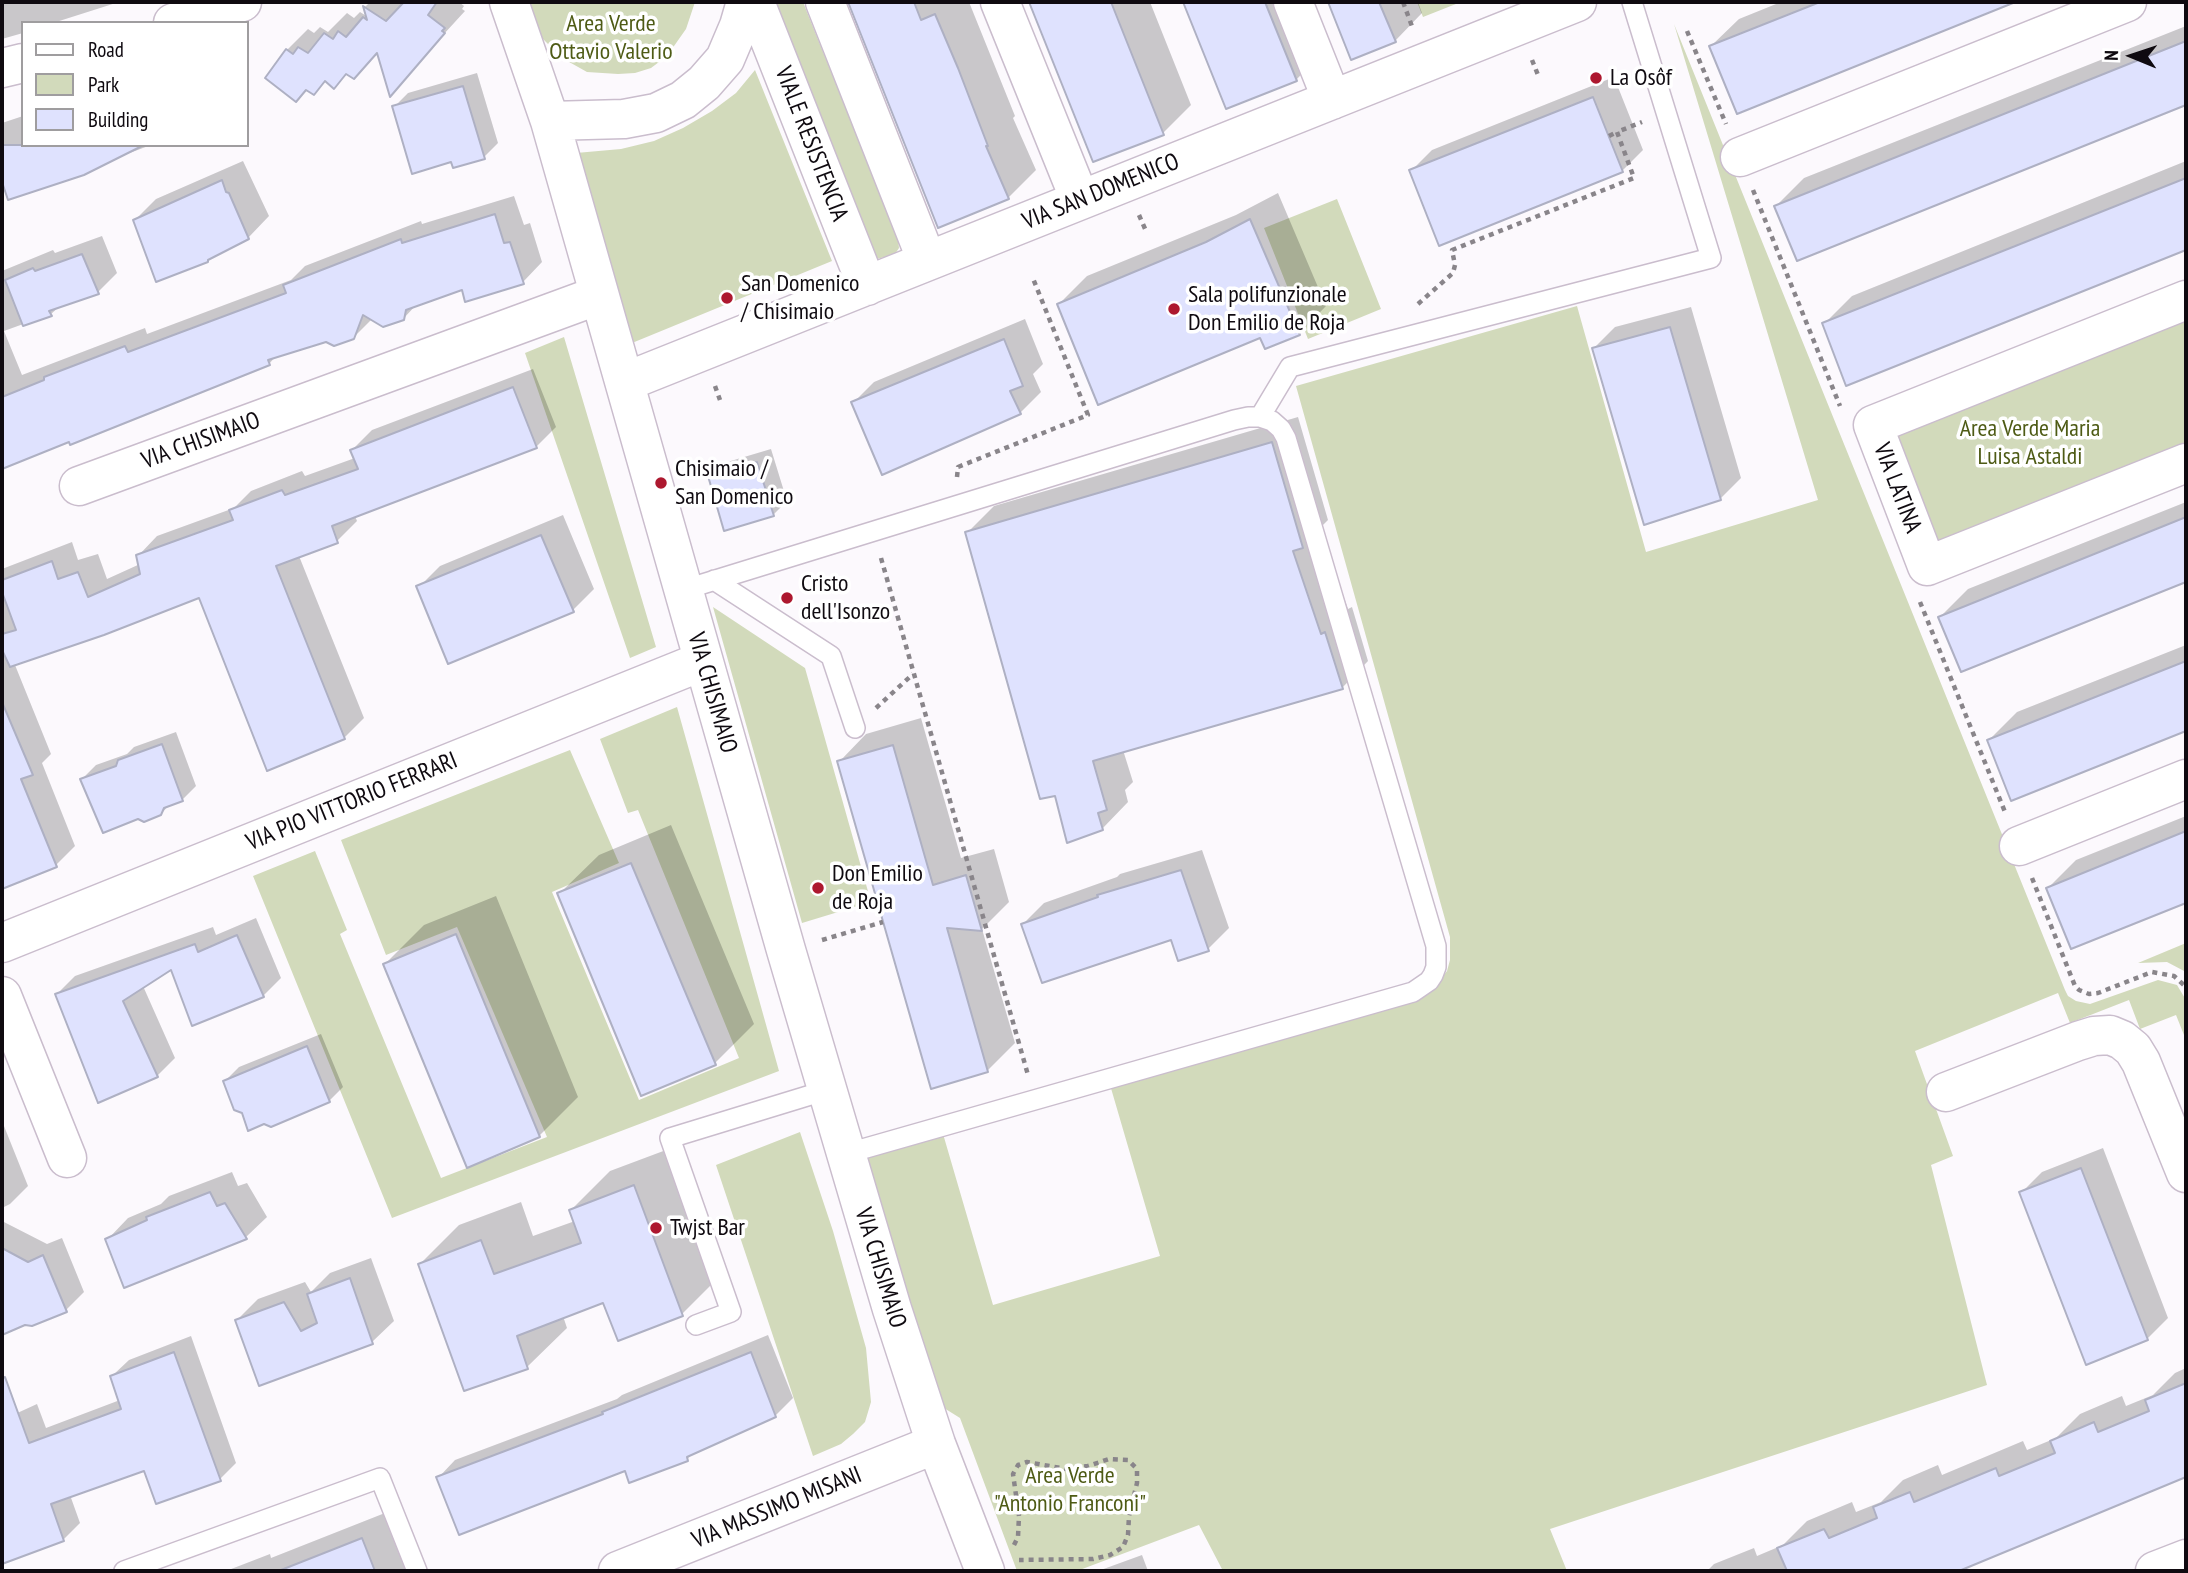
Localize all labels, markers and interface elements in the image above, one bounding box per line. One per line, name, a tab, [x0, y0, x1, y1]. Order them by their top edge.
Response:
park label: Area Verde Ottavio Valerio	[549, 10, 673, 66]
legend	[21, 21, 248, 147]
north arrow	[2097, 21, 2167, 91]
text: Road	[88, 36, 124, 63]
text: N	[2099, 50, 2123, 61]
street label: VIALE RESISTENCIA	[768, 63, 854, 225]
place label: La Osôf	[1610, 64, 1672, 92]
marker: La Osôf	[1588, 70, 1604, 86]
text: Park	[88, 71, 119, 98]
text: Building	[88, 106, 148, 133]
street label: VIA SAN DOMENICO	[1019, 148, 1183, 236]
place label: San Domenico / Chisimaio	[741, 270, 859, 326]
place label: Sala polifunzionale Don Emilio de Roja	[1188, 281, 1347, 337]
marker: San Domenico / Chisimaio	[719, 290, 735, 306]
marker: Sala polifunzionale Don Emilio de Roja	[1166, 301, 1182, 317]
street label: VIA CHISIMAIO	[138, 406, 264, 476]
park label: Area Verde Maria Luisa Astaldi	[1960, 415, 2100, 471]
street label: VIA LATINA	[1867, 439, 1927, 537]
place label: Chisimaio / San Domenico	[675, 455, 793, 511]
marker: Chisimaio / San Domenico	[653, 475, 669, 491]
place label: Cristo dell'Isonzo	[801, 570, 890, 626]
marker: Cristo dell'Isonzo	[779, 590, 795, 606]
street label: VIA CHISIMAIO	[681, 629, 743, 757]
street label: VIA PIO VITTORIO FERRARI	[242, 746, 462, 858]
place label: Don Emilio de Roja	[832, 860, 923, 916]
marker: Don Emilio de Roja	[810, 880, 826, 896]
street label: VIA CHISIMAIO	[848, 1205, 912, 1331]
place label: Twjst Bar	[670, 1214, 745, 1242]
marker: Twjst Bar	[648, 1220, 664, 1236]
street label: VIA MASSIMO MISANI	[688, 1461, 866, 1555]
park label: Area Verde "Antonio Franconi"	[994, 1462, 1146, 1518]

